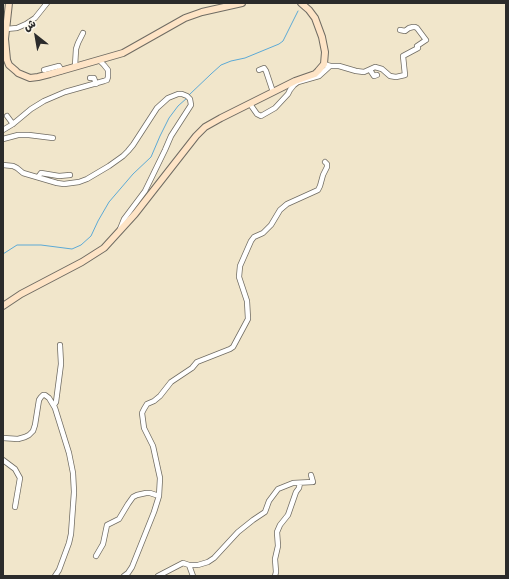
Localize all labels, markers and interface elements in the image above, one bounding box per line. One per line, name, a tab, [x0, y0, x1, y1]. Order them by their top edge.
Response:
text: ش	[19, 14, 40, 37]
north arrow	[16, 16, 56, 56]

